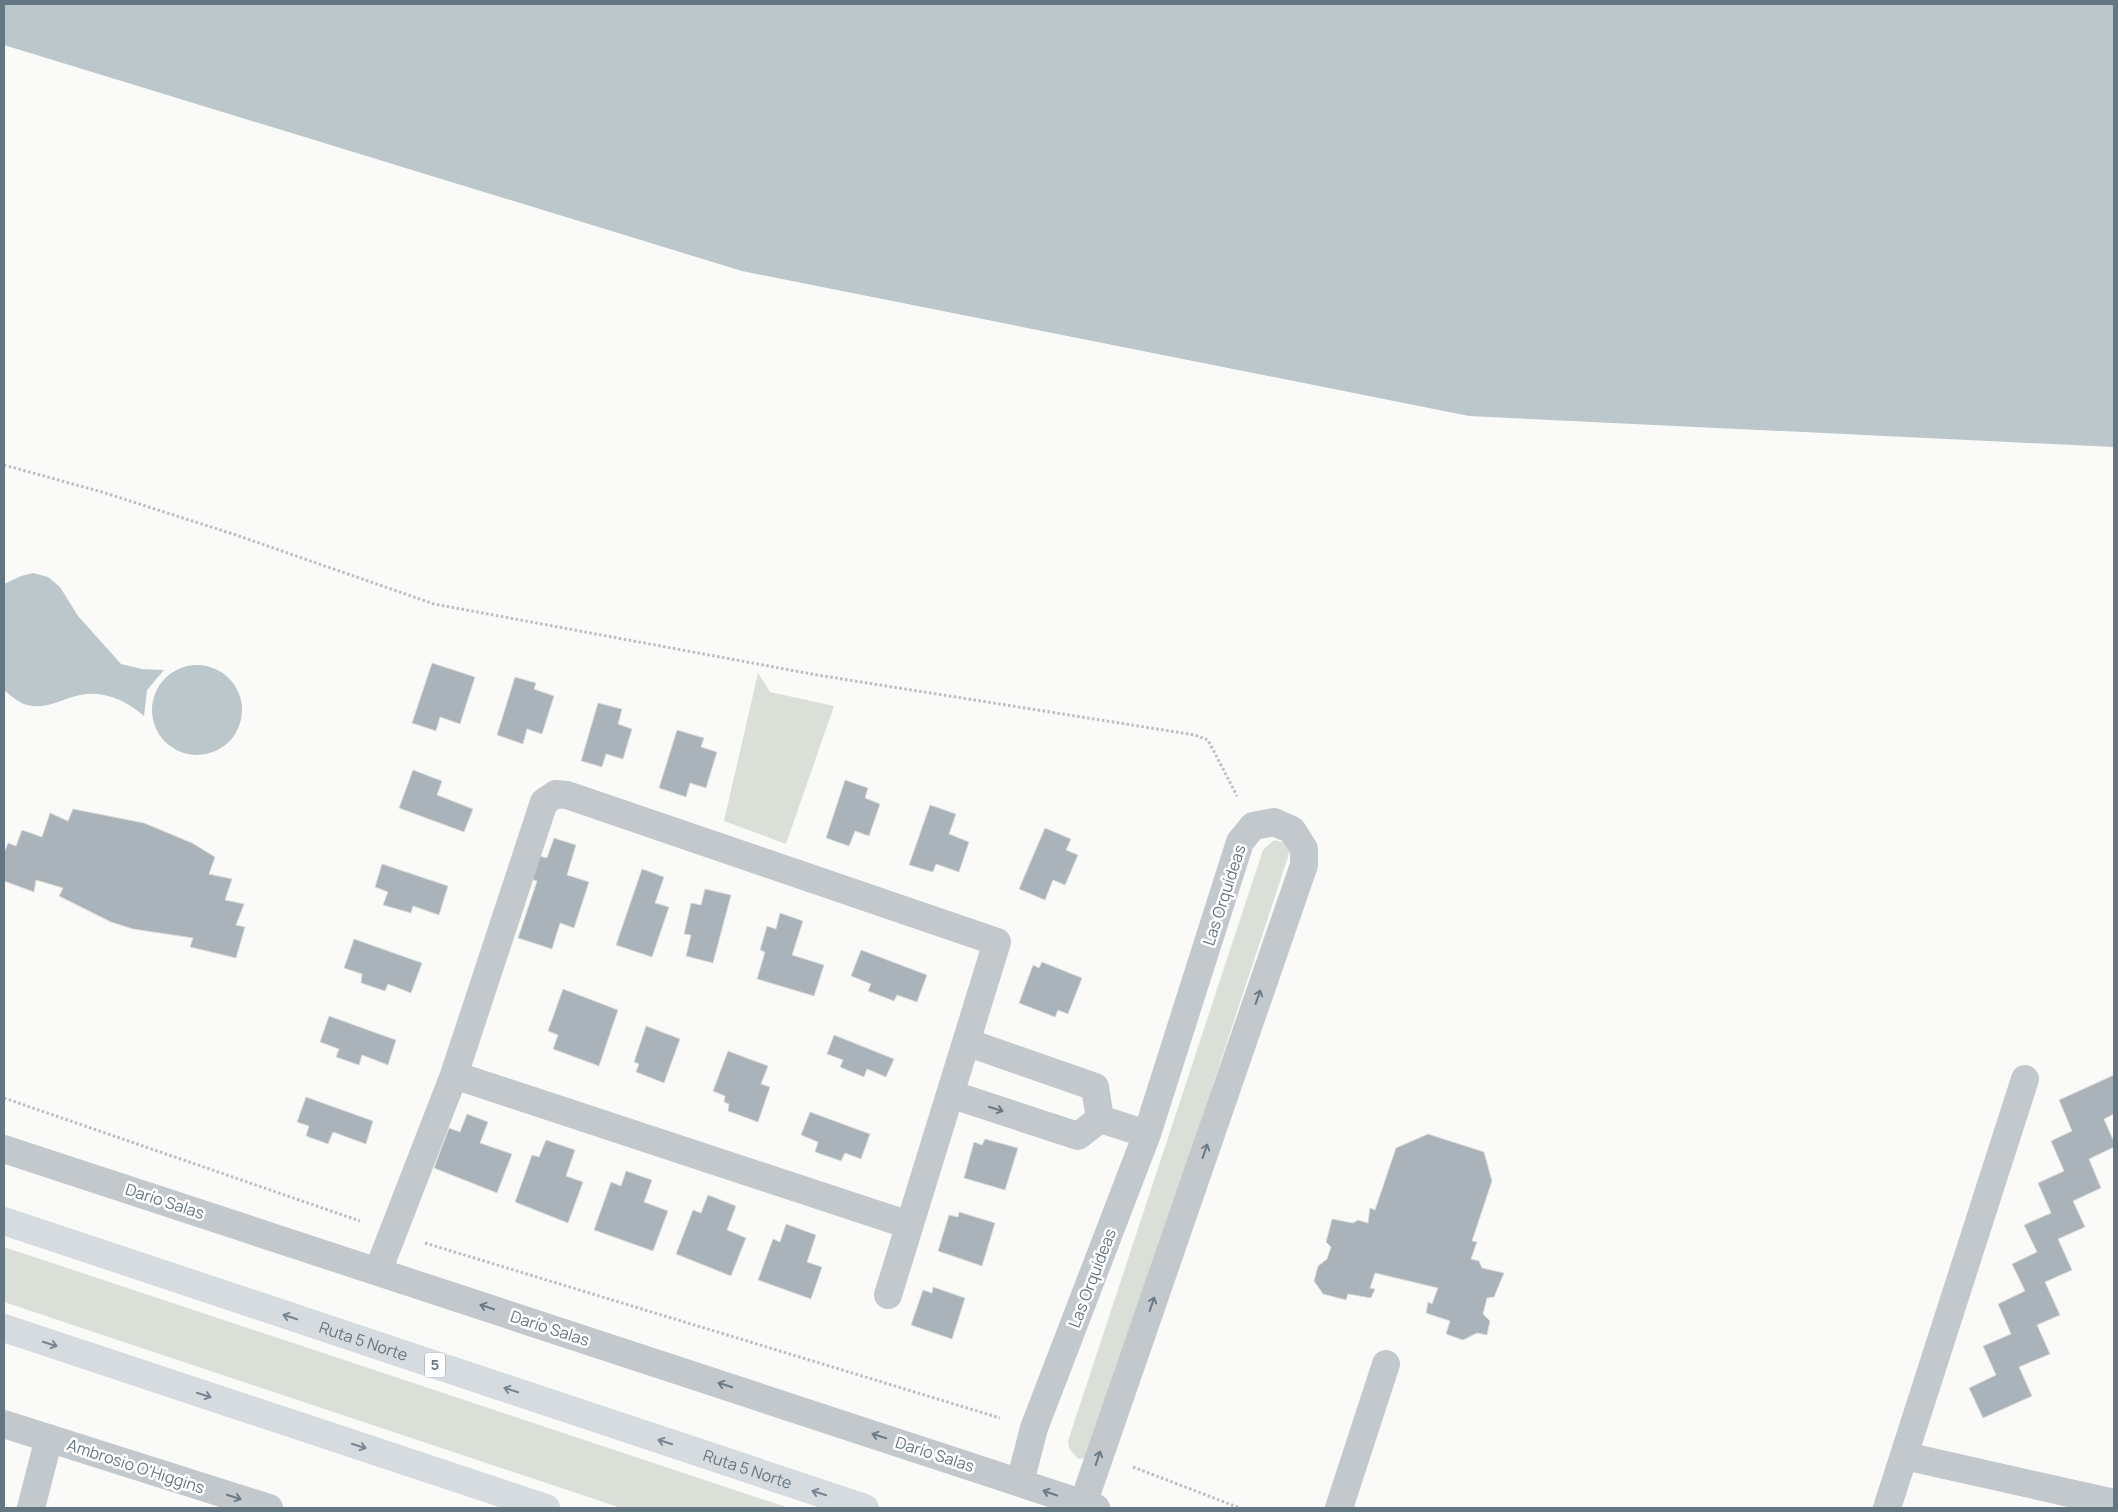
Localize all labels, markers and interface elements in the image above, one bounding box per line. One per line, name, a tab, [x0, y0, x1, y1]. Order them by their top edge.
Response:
street label: Las Orquídeas	[1197, 842, 1251, 948]
one-way arrow	[1254, 990, 1263, 1005]
one-way arrow	[988, 1105, 1004, 1115]
one-way arrow	[1201, 1143, 1210, 1159]
street label: Darío Salas	[123, 1178, 207, 1224]
street label: Las Orquídeas	[1063, 1225, 1121, 1331]
one-way arrow	[1148, 1297, 1157, 1312]
one-way arrow	[480, 1302, 496, 1311]
street label: Darío Salas	[508, 1305, 592, 1351]
one-way arrow	[283, 1312, 299, 1321]
street label: Ruta 5 Norte	[316, 1316, 411, 1366]
one-way arrow	[42, 1339, 58, 1349]
road number: 5	[425, 1352, 445, 1378]
one-way arrow	[717, 1380, 733, 1389]
one-way arrow	[503, 1385, 519, 1395]
one-way arrow	[196, 1391, 212, 1400]
one-way arrow	[872, 1431, 887, 1440]
street label: Darío Salas	[893, 1431, 977, 1477]
street label: Ambrosio O'Higgins	[64, 1433, 208, 1499]
one-way arrow	[657, 1436, 673, 1446]
one-way arrow	[350, 1442, 366, 1451]
street label: Ruta 5 Norte	[701, 1444, 795, 1494]
one-way arrow	[1094, 1450, 1104, 1466]
one-way arrow	[1042, 1487, 1058, 1497]
one-way arrow	[812, 1488, 828, 1497]
one-way arrow	[225, 1493, 241, 1502]

